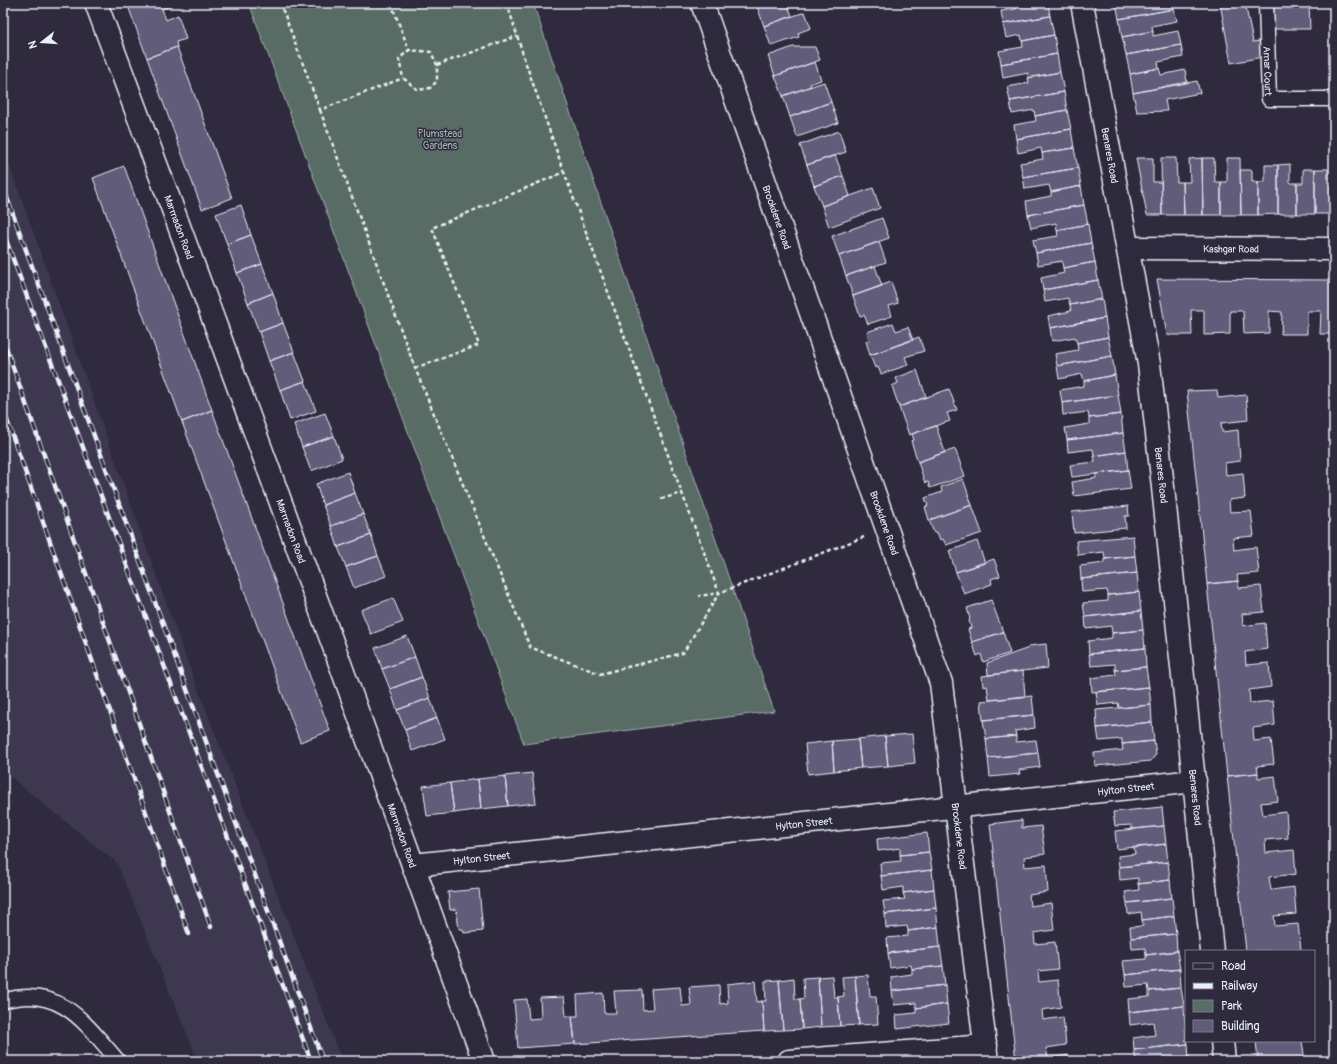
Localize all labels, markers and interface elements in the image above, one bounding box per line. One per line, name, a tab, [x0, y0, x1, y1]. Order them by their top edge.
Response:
north arrow	[22, 22, 62, 62]
text: N	[25, 39, 40, 50]
street label: Amar Court	[1260, 46, 1274, 97]
street label: Benares Road	[1098, 127, 1120, 185]
park label: Plumstead Gardens	[418, 128, 462, 152]
street label: Brookdene Road	[760, 184, 793, 251]
street label: Marmadon Road	[161, 194, 196, 261]
street label: Kashgar Road	[1203, 243, 1259, 256]
street label: Benares Road	[1152, 447, 1170, 504]
street label: Brookdene Road	[867, 489, 901, 557]
street label: Marmadon Road	[273, 498, 308, 565]
street label: Benares Road	[1186, 769, 1204, 826]
street label: Hylton Street	[1097, 780, 1156, 798]
street label: Marmadon Road	[384, 802, 419, 870]
street label: Brookdene Road	[949, 802, 969, 870]
street label: Hylton Street	[775, 815, 834, 833]
street label: Hylton Street	[453, 849, 512, 868]
legend	[1185, 950, 1315, 1042]
text: Road	[1221, 959, 1246, 974]
text: Railway	[1221, 979, 1257, 994]
text: Park	[1221, 999, 1242, 1014]
text: Building	[1221, 1019, 1260, 1034]

